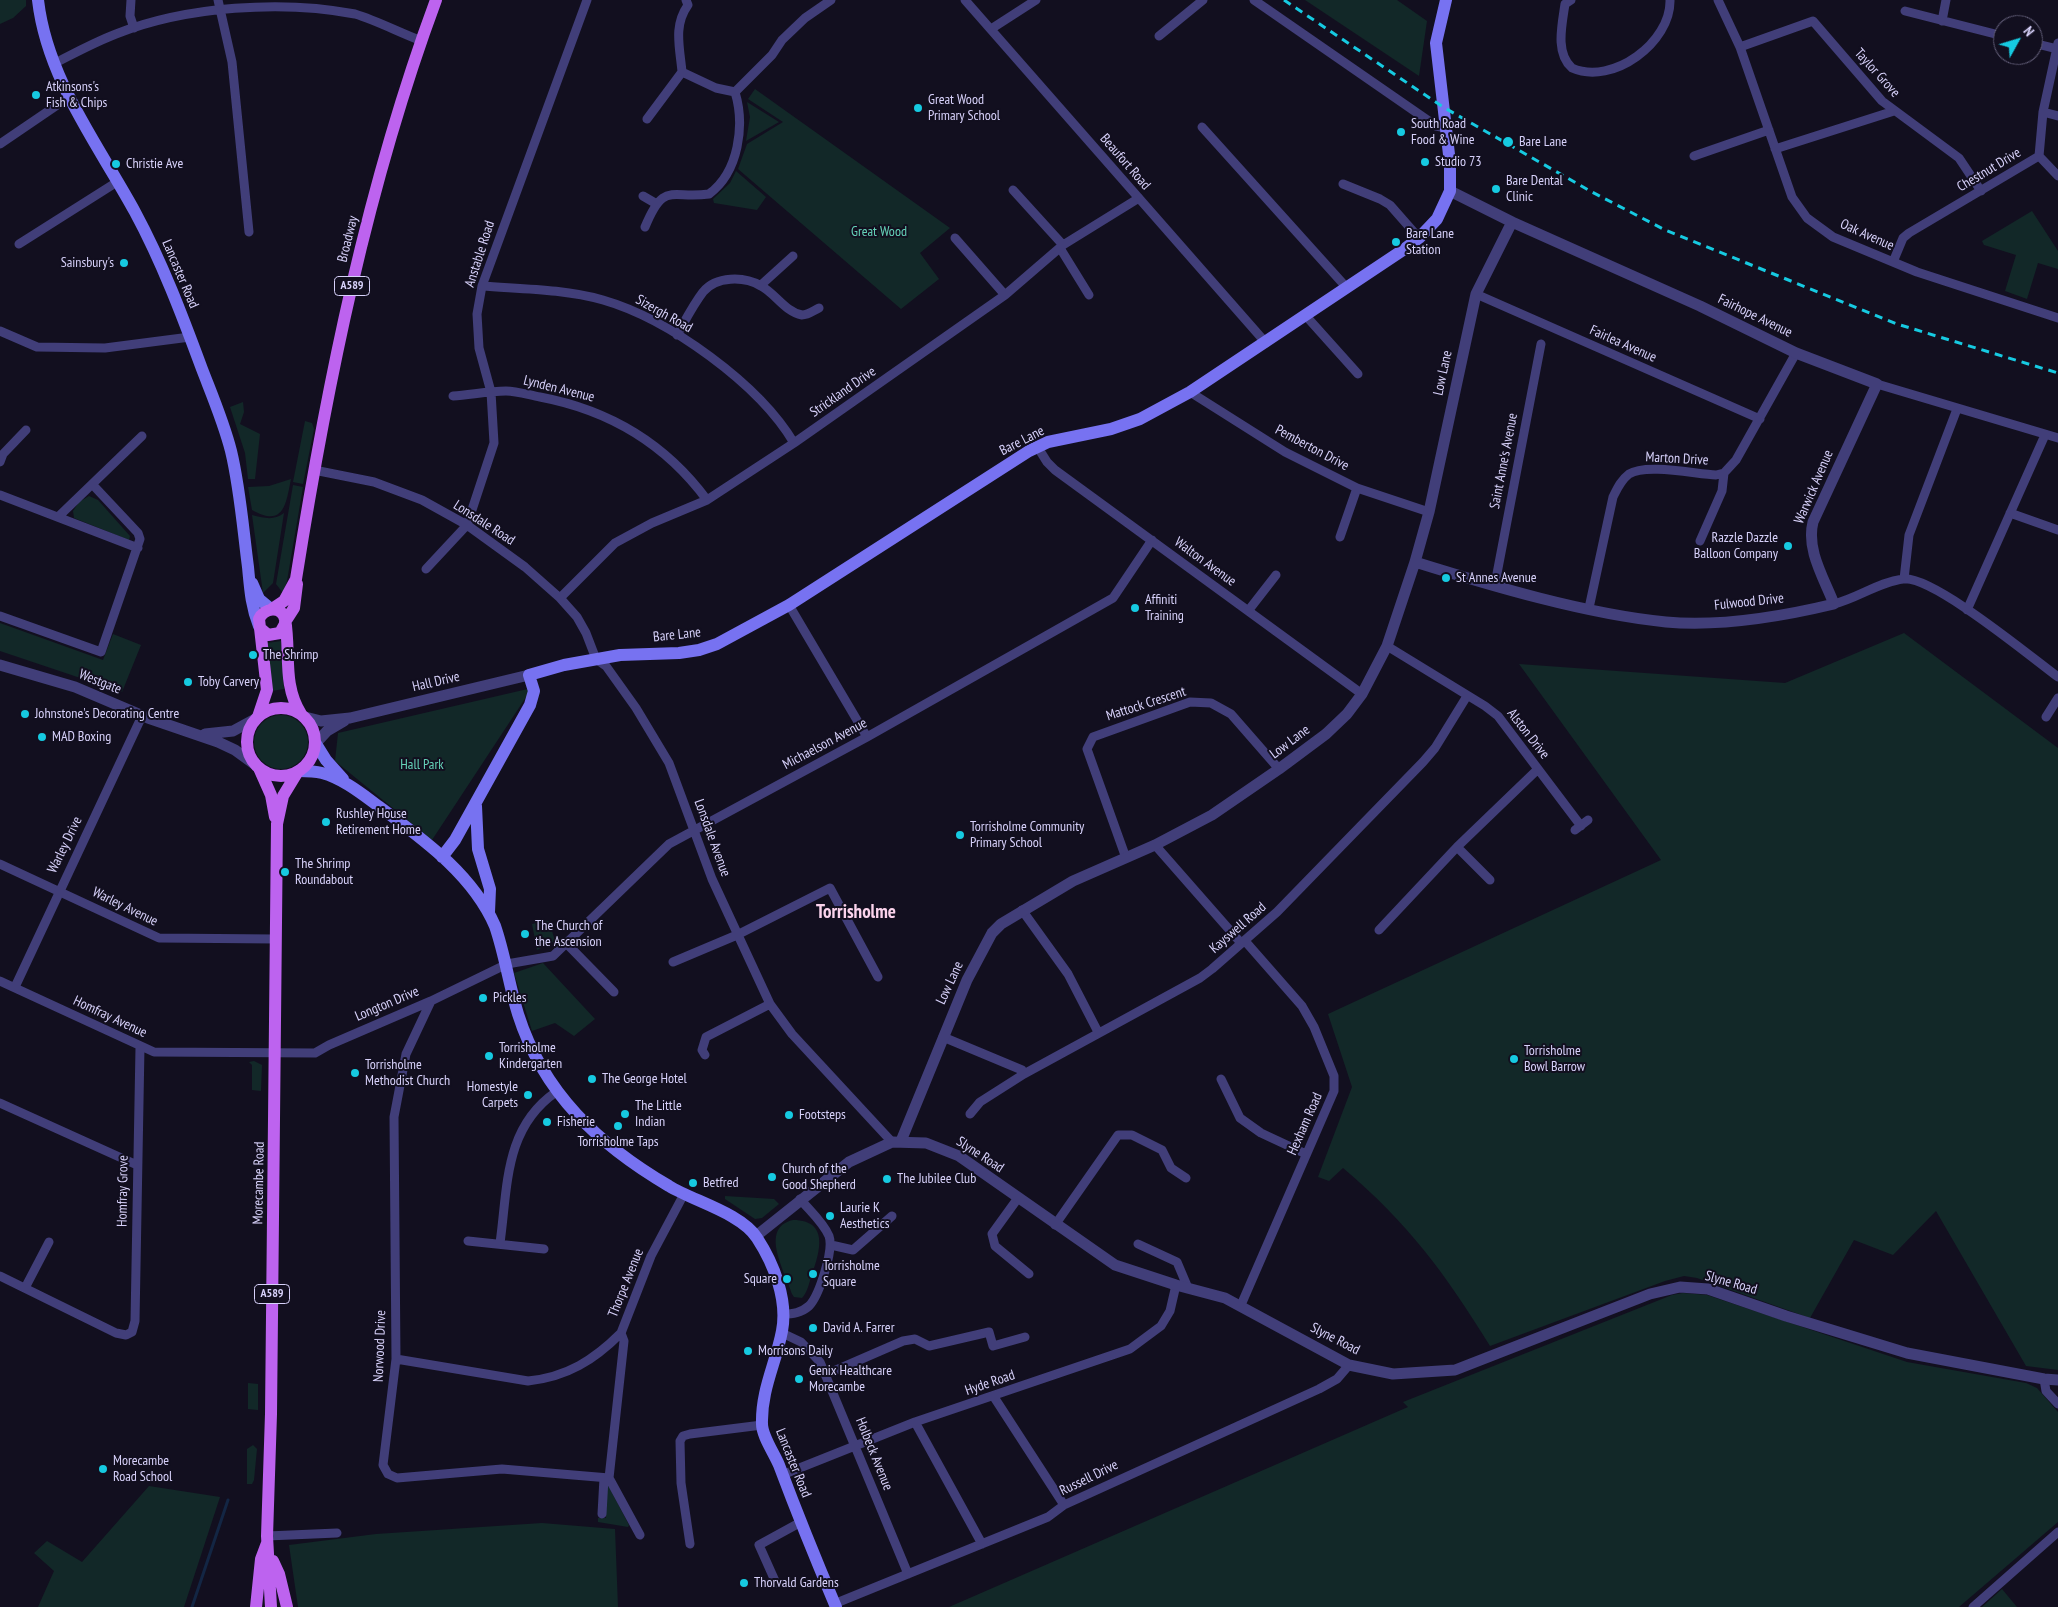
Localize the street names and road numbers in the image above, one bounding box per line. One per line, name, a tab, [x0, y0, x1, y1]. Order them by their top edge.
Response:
street label: Taylor Grove	[1851, 45, 1903, 101]
street label: Beaufort Road	[1096, 131, 1154, 193]
street label: Chestnut Drive	[1954, 144, 2024, 196]
street label: Broadway	[334, 214, 362, 264]
street label: Oak Avenue	[1838, 216, 1896, 254]
street label: Anstable Road	[461, 219, 499, 289]
street label: Lancaster Road	[158, 237, 202, 311]
road number: A589	[334, 276, 370, 296]
street label: Sizergh Road	[633, 291, 695, 337]
street label: Fairhope Avenue	[1715, 291, 1795, 341]
street label: Fairlea Avenue	[1587, 322, 1659, 366]
street label: Low Lane	[1430, 349, 1456, 397]
street label: Strickland Drive	[807, 363, 879, 421]
street label: Lynden Avenue	[522, 372, 596, 406]
street label: Saint Anne's Avenue	[1486, 412, 1522, 510]
street label: Pemberton Drive	[1272, 422, 1352, 474]
street label: Bare Lane	[997, 423, 1047, 459]
street label: Warwick Avenue	[1791, 448, 1837, 526]
street label: Marton Drive	[1645, 449, 1709, 469]
street label: Lonsdale Road	[450, 497, 518, 549]
street label: Walton Avenue	[1171, 534, 1239, 590]
street label: Fulwood Drive	[1713, 590, 1785, 614]
street label: Bare Lane	[652, 624, 702, 646]
street label: Westgate	[76, 666, 124, 698]
street label: Hall Drive	[411, 668, 461, 696]
street label: Mattock Crescent	[1104, 683, 1188, 725]
street label: Alston Drive	[1503, 706, 1553, 762]
street label: Michaelson Avenue	[780, 715, 870, 773]
street label: Low Lane	[1267, 722, 1313, 762]
street label: Lonsdale Avenue	[690, 797, 734, 879]
street label: Warley Drive	[44, 814, 86, 876]
street label: Warley Avenue	[89, 884, 161, 930]
street label: Kayswell Road	[1206, 899, 1270, 957]
street label: Low Lane	[933, 959, 967, 1007]
street label: Longton Drive	[353, 983, 421, 1025]
street label: Homfray Avenue	[70, 993, 150, 1041]
street label: Hexham Road	[1284, 1090, 1326, 1158]
street label: Slyne Road	[953, 1133, 1007, 1177]
street label: Morecambe Road	[250, 1141, 268, 1225]
street label: Homfray Grove	[114, 1155, 132, 1227]
street label: Thorpe Avenue	[605, 1246, 647, 1320]
street label: Slyne Road	[1703, 1268, 1759, 1298]
road number: A589	[254, 1285, 290, 1304]
street label: Norwood Drive	[370, 1310, 390, 1382]
street label: Slyne Road	[1307, 1319, 1363, 1359]
street label: Hyde Road	[963, 1367, 1017, 1399]
street label: Holbeck Avenue	[852, 1415, 896, 1493]
street label: Lancaster Road	[772, 1426, 814, 1500]
street label: Russell Drive	[1057, 1457, 1121, 1499]

